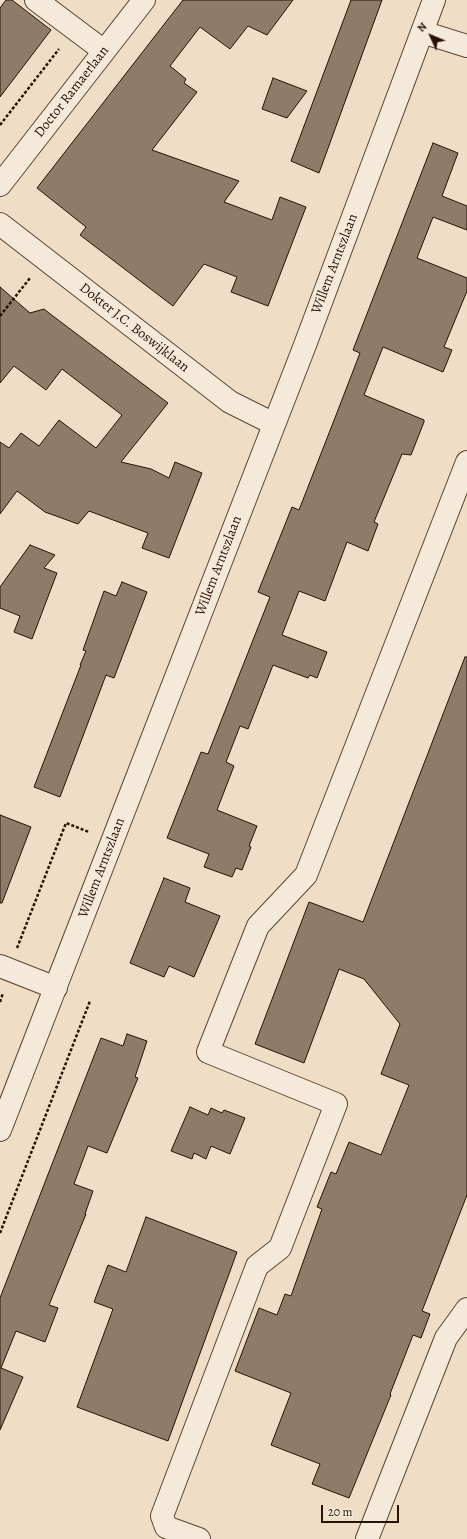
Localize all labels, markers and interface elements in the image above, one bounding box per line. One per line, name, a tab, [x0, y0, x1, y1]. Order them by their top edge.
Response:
north arrow	[411, 16, 451, 56]
text: N	[414, 19, 430, 35]
street label: Doctor Ramaerlaan	[31, 43, 113, 141]
street label: Willem Arntszlaan	[308, 212, 362, 316]
street label: Dokter J.C. Boswijklaan	[76, 280, 192, 376]
street label: Willem Arntszlaan	[192, 514, 246, 618]
street label: Willem Arntszlaan	[75, 816, 129, 920]
scale bar	[323, 1497, 401, 1523]
text: 20 m	[328, 1504, 352, 1520]

